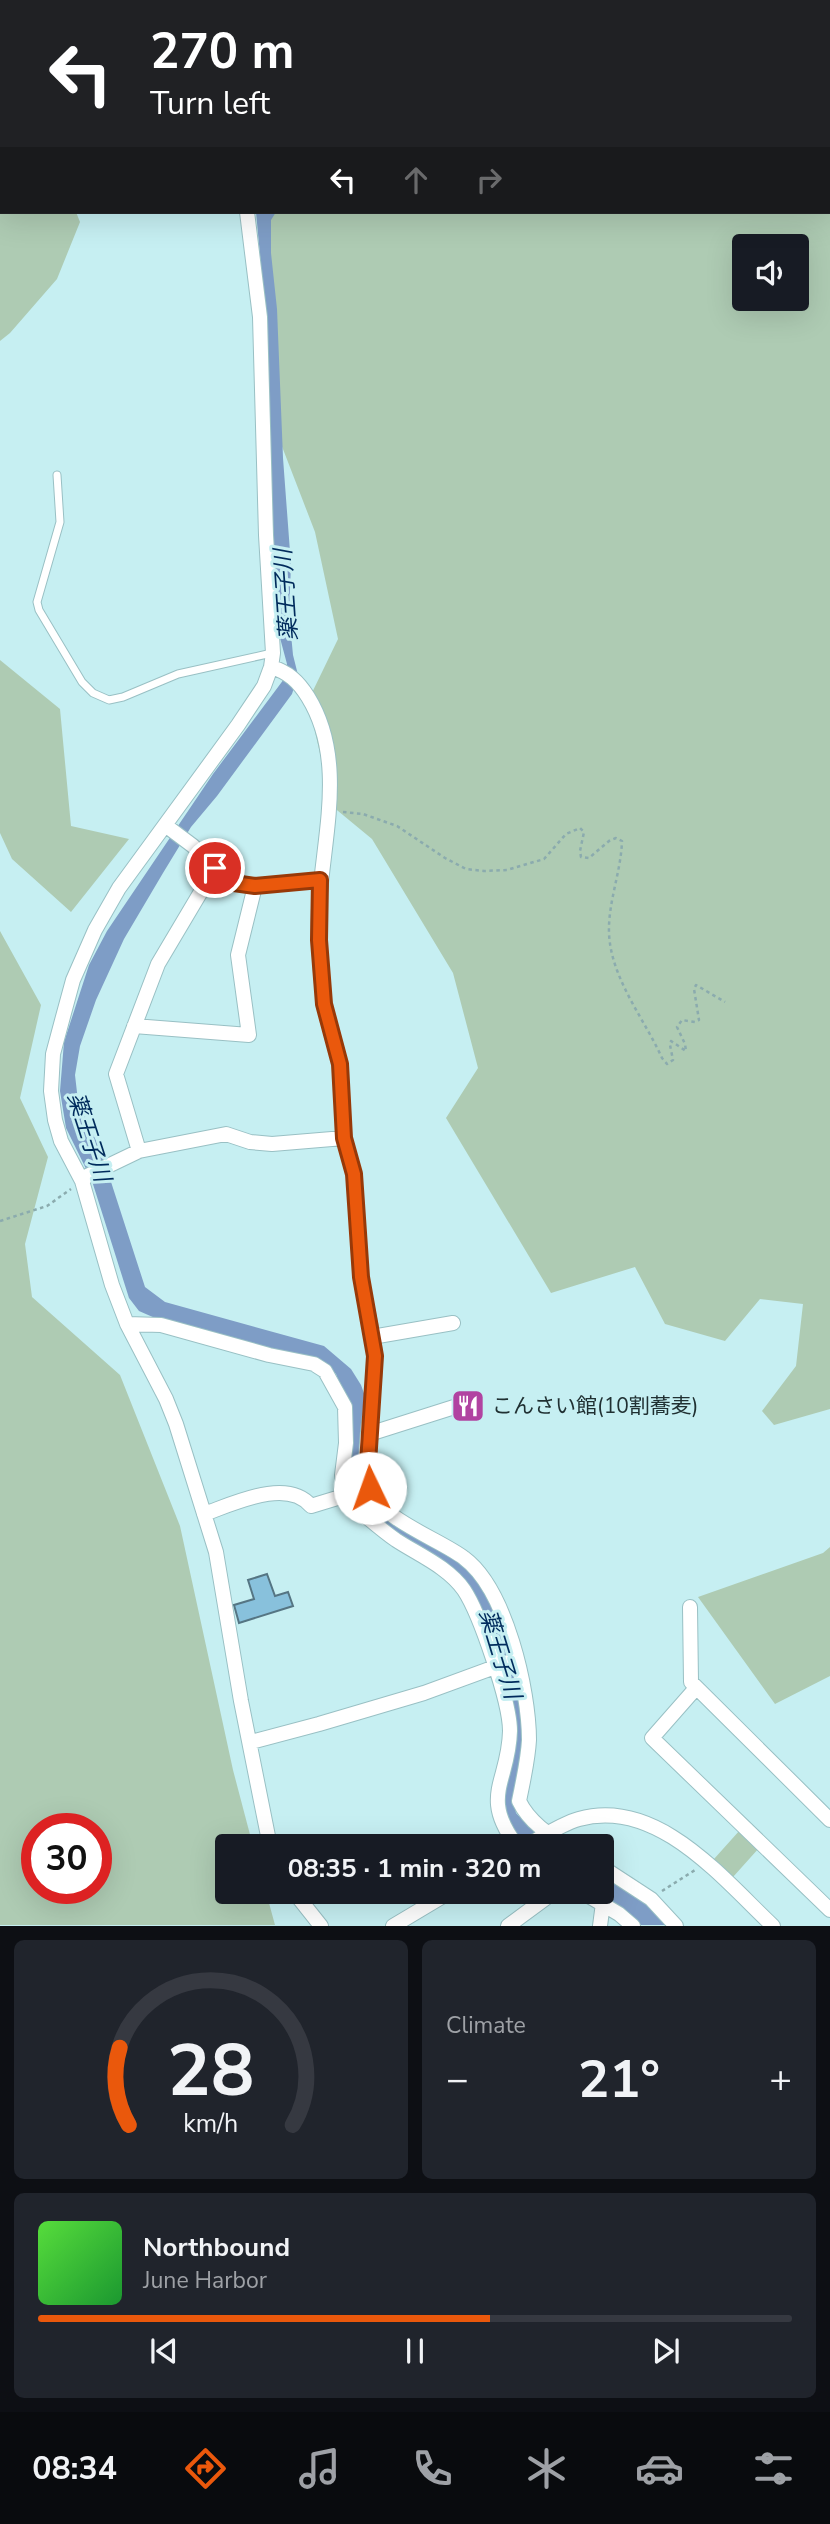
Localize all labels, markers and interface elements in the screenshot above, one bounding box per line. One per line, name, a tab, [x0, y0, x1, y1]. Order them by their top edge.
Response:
text: 270 m	[150, 18, 294, 85]
icon: left	[35, 28, 126, 119]
text: Turn left	[150, 82, 270, 125]
icon: left	[324, 161, 362, 199]
icon: ahead	[397, 161, 435, 199]
icon: right	[470, 161, 508, 199]
map controls	[732, 234, 809, 311]
button: sound	[732, 234, 809, 311]
water label: 薬王子川	[267, 545, 305, 642]
pin	[185, 838, 245, 898]
icon: arrive	[196, 849, 234, 887]
water label: 薬王子川	[60, 1088, 119, 1188]
restaurant icon: こんさい館(10割蕎麦)	[449, 1387, 487, 1425]
place label: こんさい館(10割蕎麦)	[492, 1392, 699, 1420]
position arrow	[333, 1451, 407, 1525]
water label: 薬王子川	[472, 1605, 529, 1705]
speed limit sign: 30	[21, 1813, 112, 1904]
text: 08:35 · 1 min · 320 m	[288, 1851, 541, 1886]
text: Climate	[446, 2010, 526, 2041]
text: 28	[167, 2022, 255, 2122]
text: 21°	[578, 2044, 660, 2115]
text: −	[446, 2054, 469, 2105]
text: +	[769, 2054, 792, 2105]
text: km/h	[183, 2107, 239, 2141]
text: Northbound	[143, 2230, 290, 2265]
text: June Harbor	[143, 2265, 267, 2296]
icon: previous	[145, 2332, 183, 2370]
icon: pause	[396, 2332, 434, 2370]
icon: next	[647, 2332, 685, 2370]
icon: directions	[181, 2444, 230, 2493]
icon: music	[295, 2444, 344, 2493]
icon: phone	[408, 2444, 457, 2493]
icon: climate	[522, 2444, 571, 2493]
icon: car	[635, 2444, 684, 2493]
icon: filters	[749, 2444, 798, 2493]
text: 08:34	[32, 2447, 117, 2490]

